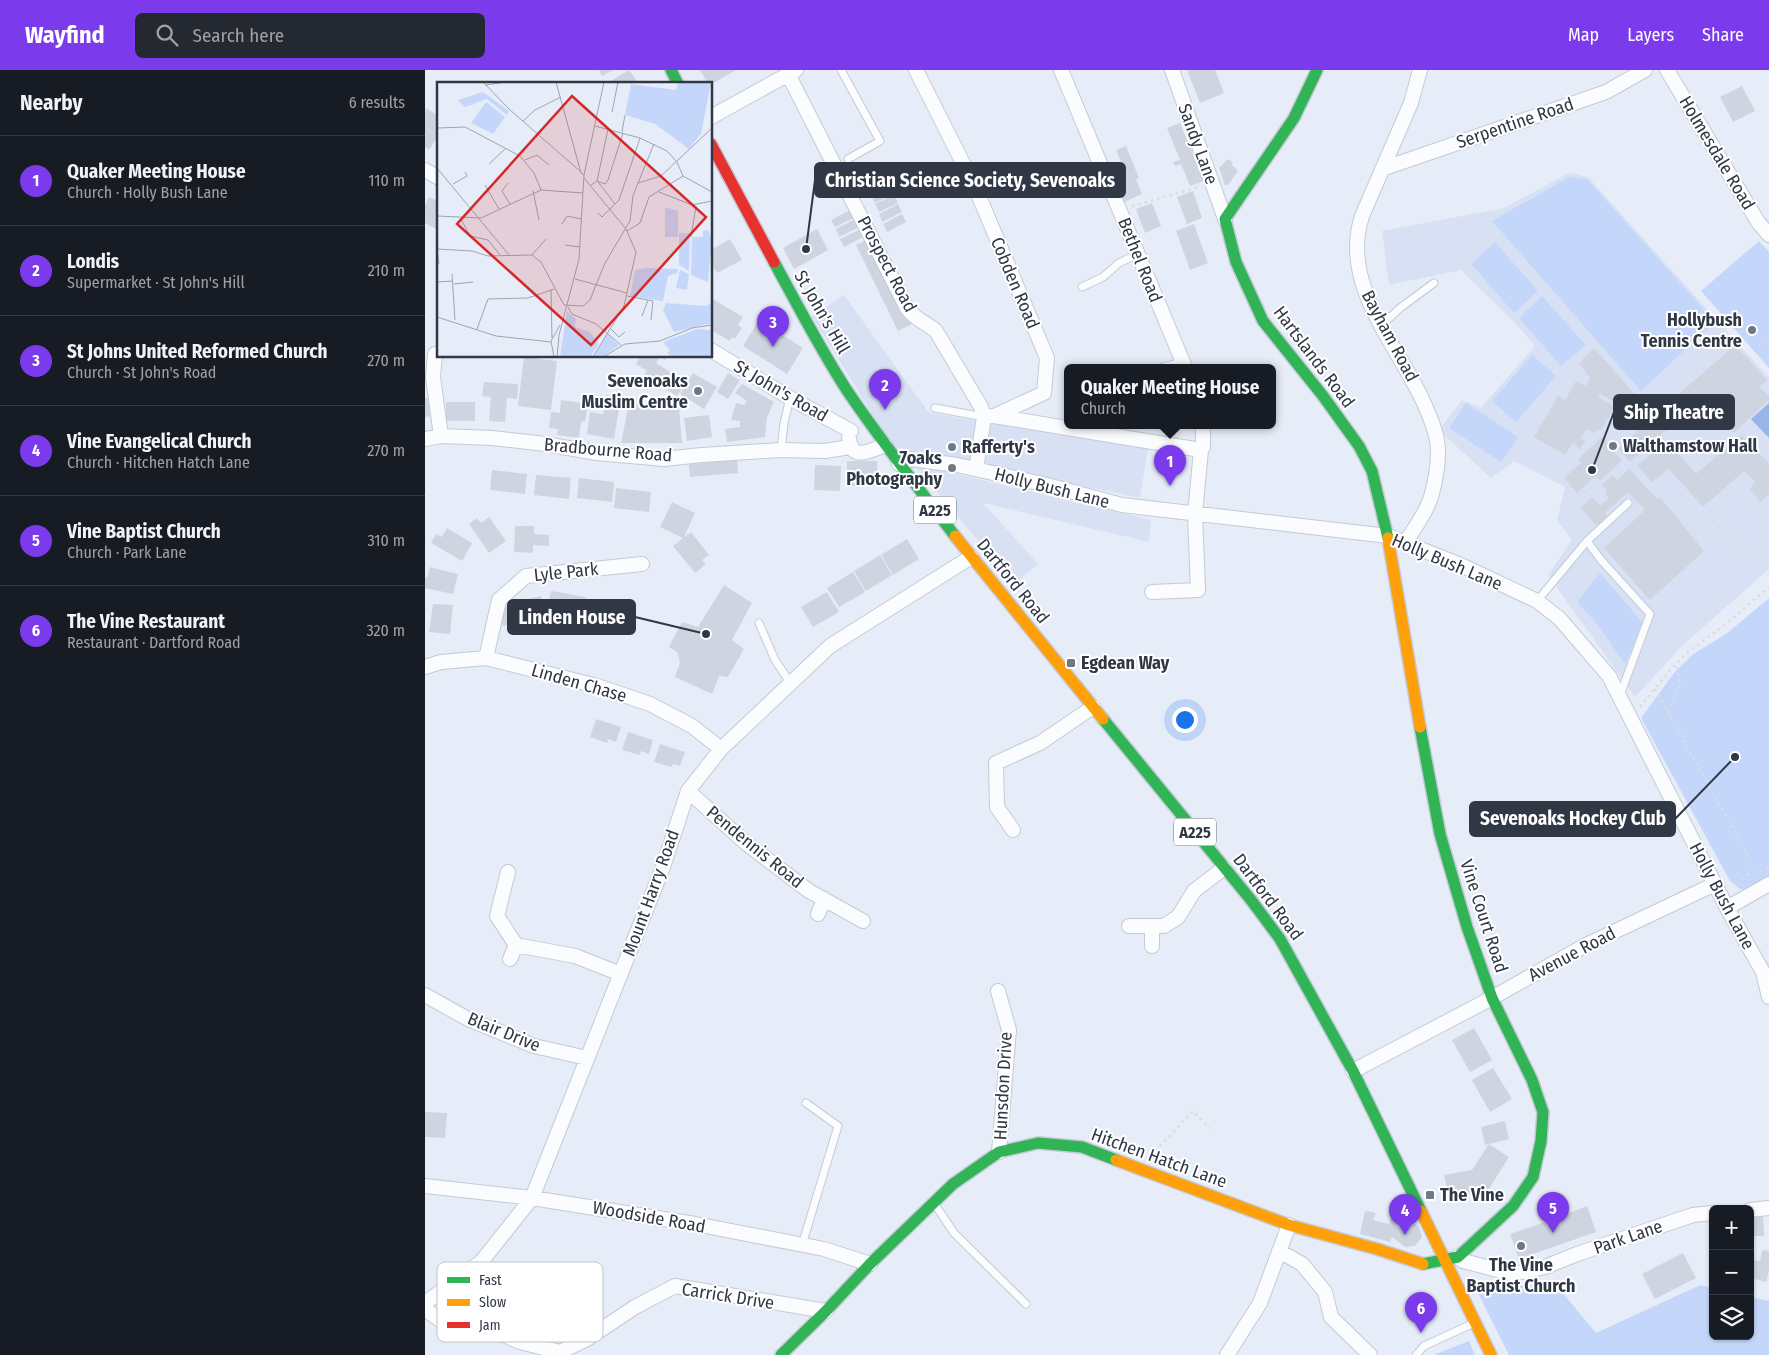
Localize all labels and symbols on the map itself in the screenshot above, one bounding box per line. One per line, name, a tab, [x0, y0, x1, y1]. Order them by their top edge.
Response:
inset map	[437, 82, 713, 358]
street label: Holmesdale Road	[1674, 92, 1760, 214]
street label: Serpentine Road	[1454, 93, 1576, 153]
street label: Sandy Lane	[1173, 101, 1223, 187]
callout: Christian Science Society, Sevenoaks	[815, 163, 1125, 197]
text: Christian Science Society, Sevenoaks	[825, 169, 1116, 192]
street label: Prospect Road	[853, 212, 921, 316]
street label: Bethel Road	[1113, 214, 1167, 306]
street label: Cobden Road	[986, 234, 1044, 332]
street label: St John's Hill	[789, 266, 855, 358]
street label: Bayham Road	[1357, 287, 1423, 385]
street label: Hartslands Road	[1269, 302, 1359, 412]
pin: 3	[757, 306, 789, 347]
place label: Hollybush Tennis Centre	[1641, 309, 1742, 352]
marker: Hollybush Tennis Centre	[1746, 324, 1758, 336]
street label: St John's Road	[730, 355, 832, 427]
pin: 2	[869, 369, 901, 410]
place label: Sevenoaks Muslim Centre	[582, 370, 688, 413]
marker: Sevenoaks Muslim Centre	[692, 385, 704, 397]
callout: Ship Theatre	[1614, 395, 1734, 429]
text: Ship Theatre	[1624, 401, 1724, 424]
street label: Bradbourne Road	[543, 433, 673, 467]
place label: Walthamstow Hall	[1623, 435, 1758, 457]
place label: Rafferty's	[962, 436, 1035, 458]
marker: Walthamstow Hall	[1607, 440, 1619, 452]
marker: Rafferty's	[946, 441, 958, 453]
pin: 1	[1154, 445, 1186, 486]
place label: 7oaks Photography	[846, 447, 942, 490]
marker: 7oaks Photography	[946, 462, 958, 474]
street label: Holly Bush Lane	[992, 463, 1112, 513]
road number: A225	[914, 496, 956, 524]
street label: Holly Bush Lane	[1389, 529, 1506, 595]
street label: Dartford Road	[972, 534, 1054, 628]
street label: Lyle Park	[533, 558, 600, 586]
callout: Linden House	[508, 600, 635, 634]
text: Linden House	[518, 606, 626, 629]
place label: Egdean Way	[1081, 652, 1170, 674]
marker: Egdean Way	[1065, 657, 1077, 669]
street label: Linden Chase	[529, 659, 629, 707]
your location	[1172, 707, 1198, 733]
street label: Pendennis Road	[702, 801, 808, 893]
callout: Sevenoaks Hockey Club	[1470, 802, 1675, 836]
text: Sevenoaks Hockey Club	[1480, 807, 1666, 830]
road number: A225	[1174, 819, 1216, 846]
street label: Mount Harry Road	[618, 827, 684, 959]
street label: Holly Bush Lane	[1685, 839, 1759, 953]
street label: Dartford Road	[1228, 849, 1308, 945]
street label: Vine Court Road	[1455, 857, 1513, 975]
street label: Avenue Road	[1525, 922, 1619, 986]
street label: Blair Drive	[464, 1007, 544, 1057]
street label: Hunsdon Drive	[989, 1031, 1017, 1141]
street label: Hitchen Hatch Lane	[1088, 1123, 1230, 1193]
place label: The Vine	[1440, 1184, 1504, 1206]
marker: The Vine	[1424, 1189, 1436, 1201]
pin: 5	[1537, 1192, 1569, 1233]
pin: 4	[1389, 1194, 1421, 1235]
street label: Woodside Road	[591, 1196, 707, 1238]
street label: Park Lane	[1591, 1215, 1665, 1259]
marker: The Vine Baptist Church	[1515, 1240, 1527, 1252]
place label: The Vine Baptist Church	[1466, 1254, 1576, 1297]
legend	[437, 1262, 603, 1342]
text: Fast	[479, 1272, 502, 1289]
street label: Carrick Drive	[680, 1278, 776, 1314]
pin: 6	[1405, 1292, 1437, 1333]
text: Slow	[479, 1294, 506, 1311]
text: Jam	[479, 1317, 500, 1334]

